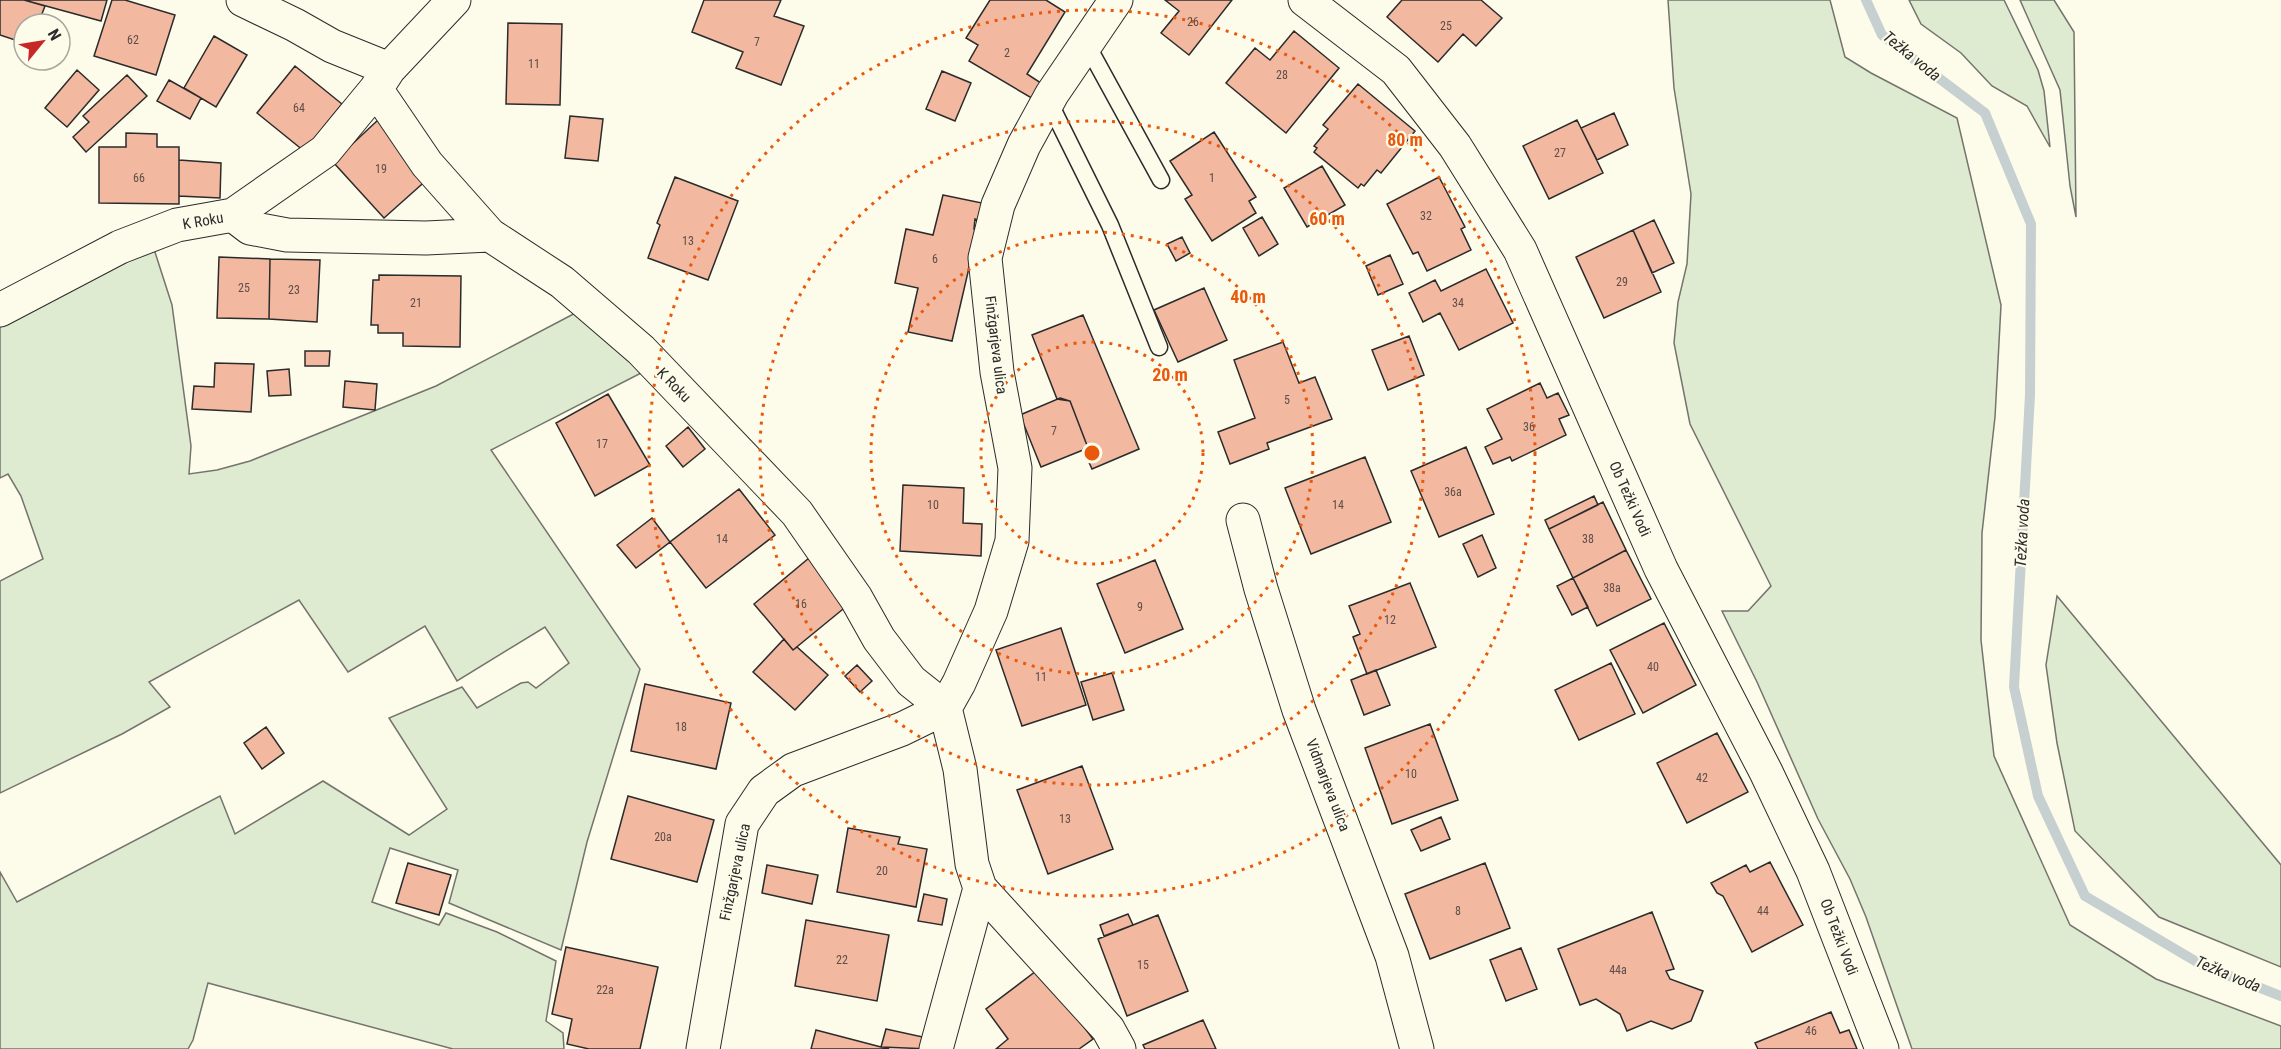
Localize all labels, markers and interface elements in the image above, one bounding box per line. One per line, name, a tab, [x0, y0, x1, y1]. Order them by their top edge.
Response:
north arrow	[12, 12, 72, 72]
house number: 26	[1187, 15, 1199, 29]
house number: 25	[1440, 19, 1452, 33]
text: N	[44, 26, 65, 44]
water label: Težka voda	[1879, 27, 1945, 85]
house number: 62	[127, 33, 139, 47]
house number: 7	[754, 35, 760, 49]
house number: 2	[1004, 46, 1010, 60]
house number: 11	[528, 57, 540, 71]
house number: 28	[1276, 68, 1288, 82]
house number: 64	[293, 101, 305, 115]
text: 80 m	[1387, 129, 1423, 150]
house number: 27	[1554, 146, 1566, 160]
house number: 19	[375, 162, 387, 176]
house number: 66	[133, 171, 145, 185]
house number: 1	[1209, 171, 1215, 185]
text: 60 m	[1309, 208, 1345, 229]
street label: K Roku	[181, 209, 225, 233]
house number: 32	[1420, 209, 1432, 223]
house number: 13	[682, 234, 694, 248]
house number: 6	[932, 252, 938, 266]
house number: 29	[1616, 275, 1628, 289]
house number: 25	[238, 281, 250, 295]
house number: 23	[288, 283, 300, 297]
text: 40 m	[1230, 286, 1266, 307]
street label: Finžgarjeva ulica	[981, 295, 1011, 395]
house number: 21	[410, 296, 422, 310]
house number: 34	[1452, 296, 1464, 310]
street label: K Roku	[653, 364, 695, 406]
text: 20 m	[1152, 364, 1188, 385]
house number: 5	[1284, 393, 1290, 407]
house number: 36	[1523, 420, 1535, 434]
house number: 7	[1051, 424, 1057, 438]
house number: 17	[596, 437, 608, 451]
centre of rings	[1082, 443, 1102, 463]
street label: Ob Težki Vodi	[1605, 459, 1655, 539]
house number: 36a	[1444, 485, 1462, 499]
house number: 10	[927, 498, 939, 512]
house number: 14	[1332, 498, 1344, 512]
water label: Težka voda	[2011, 498, 2033, 568]
house number: 14	[716, 532, 728, 546]
house number: 38	[1582, 532, 1594, 546]
house number: 38a	[1603, 581, 1621, 595]
house number: 16	[795, 597, 807, 611]
house number: 9	[1137, 600, 1143, 614]
house number: 12	[1384, 613, 1396, 627]
house number: 40	[1647, 660, 1659, 674]
house number: 11	[1035, 670, 1047, 684]
house number: 18	[675, 720, 687, 734]
street label: Vidmarjeva ulica	[1302, 736, 1354, 834]
house number: 10	[1405, 767, 1417, 781]
house number: 42	[1696, 771, 1708, 785]
house number: 13	[1059, 812, 1071, 826]
street label: Finžgarjeva ulica	[716, 822, 754, 922]
house number: 20a	[654, 830, 672, 844]
house number: 20	[876, 864, 888, 878]
street label: Ob Težki Vodi	[1816, 896, 1862, 978]
house number: 8	[1455, 904, 1461, 918]
house number: 44	[1757, 904, 1769, 918]
water label: Težka voda	[2193, 952, 2263, 996]
house number: 22	[836, 953, 848, 967]
house number: 15	[1137, 958, 1149, 972]
house number: 44a	[1609, 963, 1627, 977]
house number: 22a	[596, 983, 614, 997]
house number: 46	[1805, 1024, 1817, 1038]

